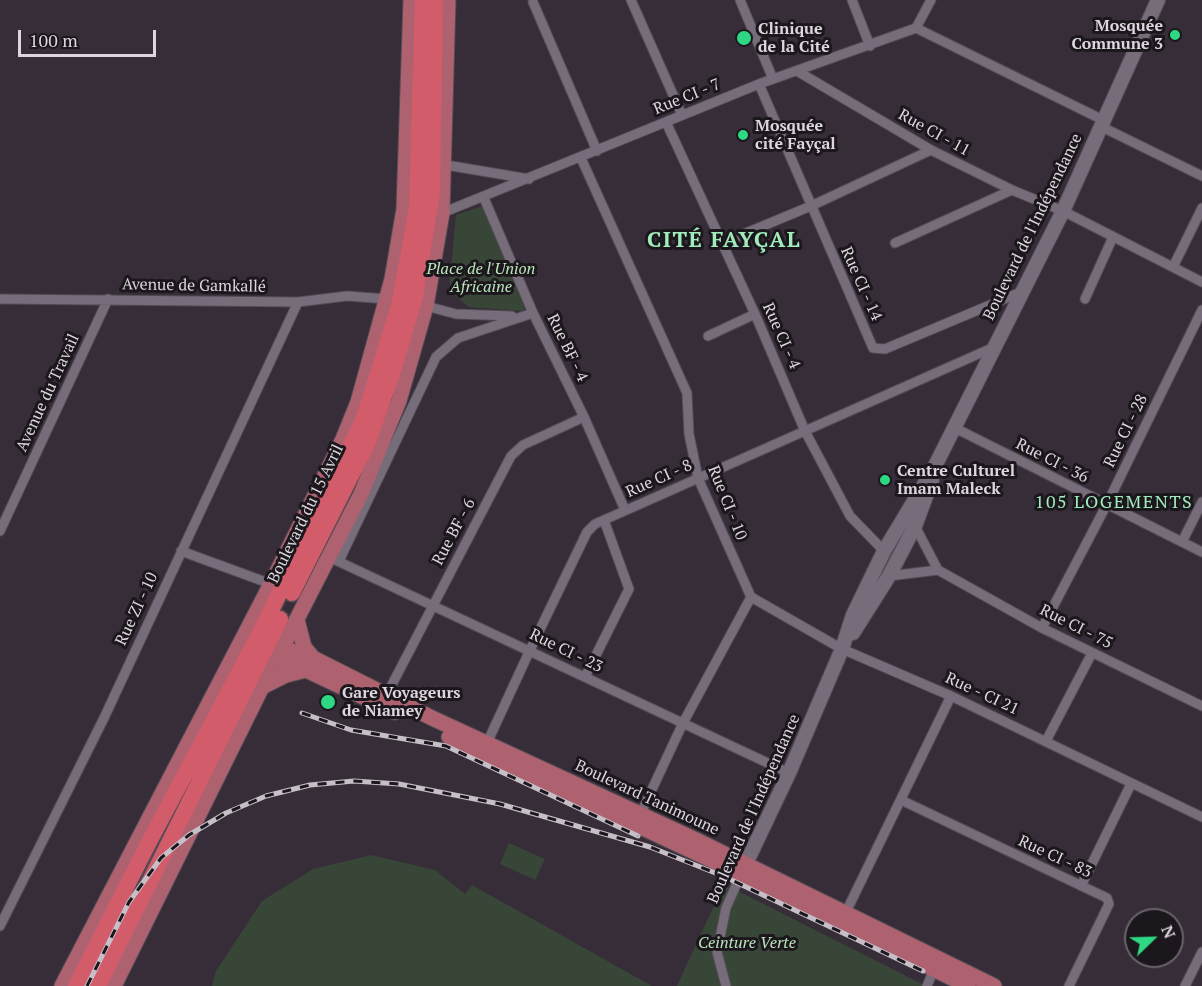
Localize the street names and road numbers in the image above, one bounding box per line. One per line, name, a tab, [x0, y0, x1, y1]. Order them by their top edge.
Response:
street label: Rue CI - 7	[651, 75, 723, 119]
street label: Rue CI - 11	[895, 105, 973, 161]
street label: Boulevard de l'Indépendance	[979, 131, 1087, 323]
street label: Rue CI - 14	[836, 244, 886, 324]
street label: Avenue de Gamkallé	[122, 275, 266, 297]
street label: Rue CI - 4	[758, 300, 804, 372]
street label: Rue BF - 4	[542, 311, 592, 385]
street label: Avenue du Travail	[12, 331, 84, 455]
street label: Rue CI - 28	[1100, 391, 1152, 471]
street label: Rue CI - 36	[1013, 435, 1091, 487]
street label: Boulevard du 15 Avril	[264, 441, 348, 587]
street label: Rue CI - 8	[623, 456, 695, 502]
street label: Rue CI - 10	[703, 463, 751, 543]
street label: Rue BF - 6	[428, 495, 480, 569]
street label: Rue ZI - 10	[112, 569, 162, 649]
street label: Rue CI - 75	[1037, 601, 1115, 653]
street label: Rue CI - 23	[526, 625, 606, 677]
street label: Rue - CI 21	[942, 669, 1022, 719]
street label: Boulevard de l'Indépendance	[704, 711, 804, 907]
street label: Boulevard Tanimoune	[572, 756, 722, 840]
street label: Rue CI - 83	[1015, 832, 1095, 882]

